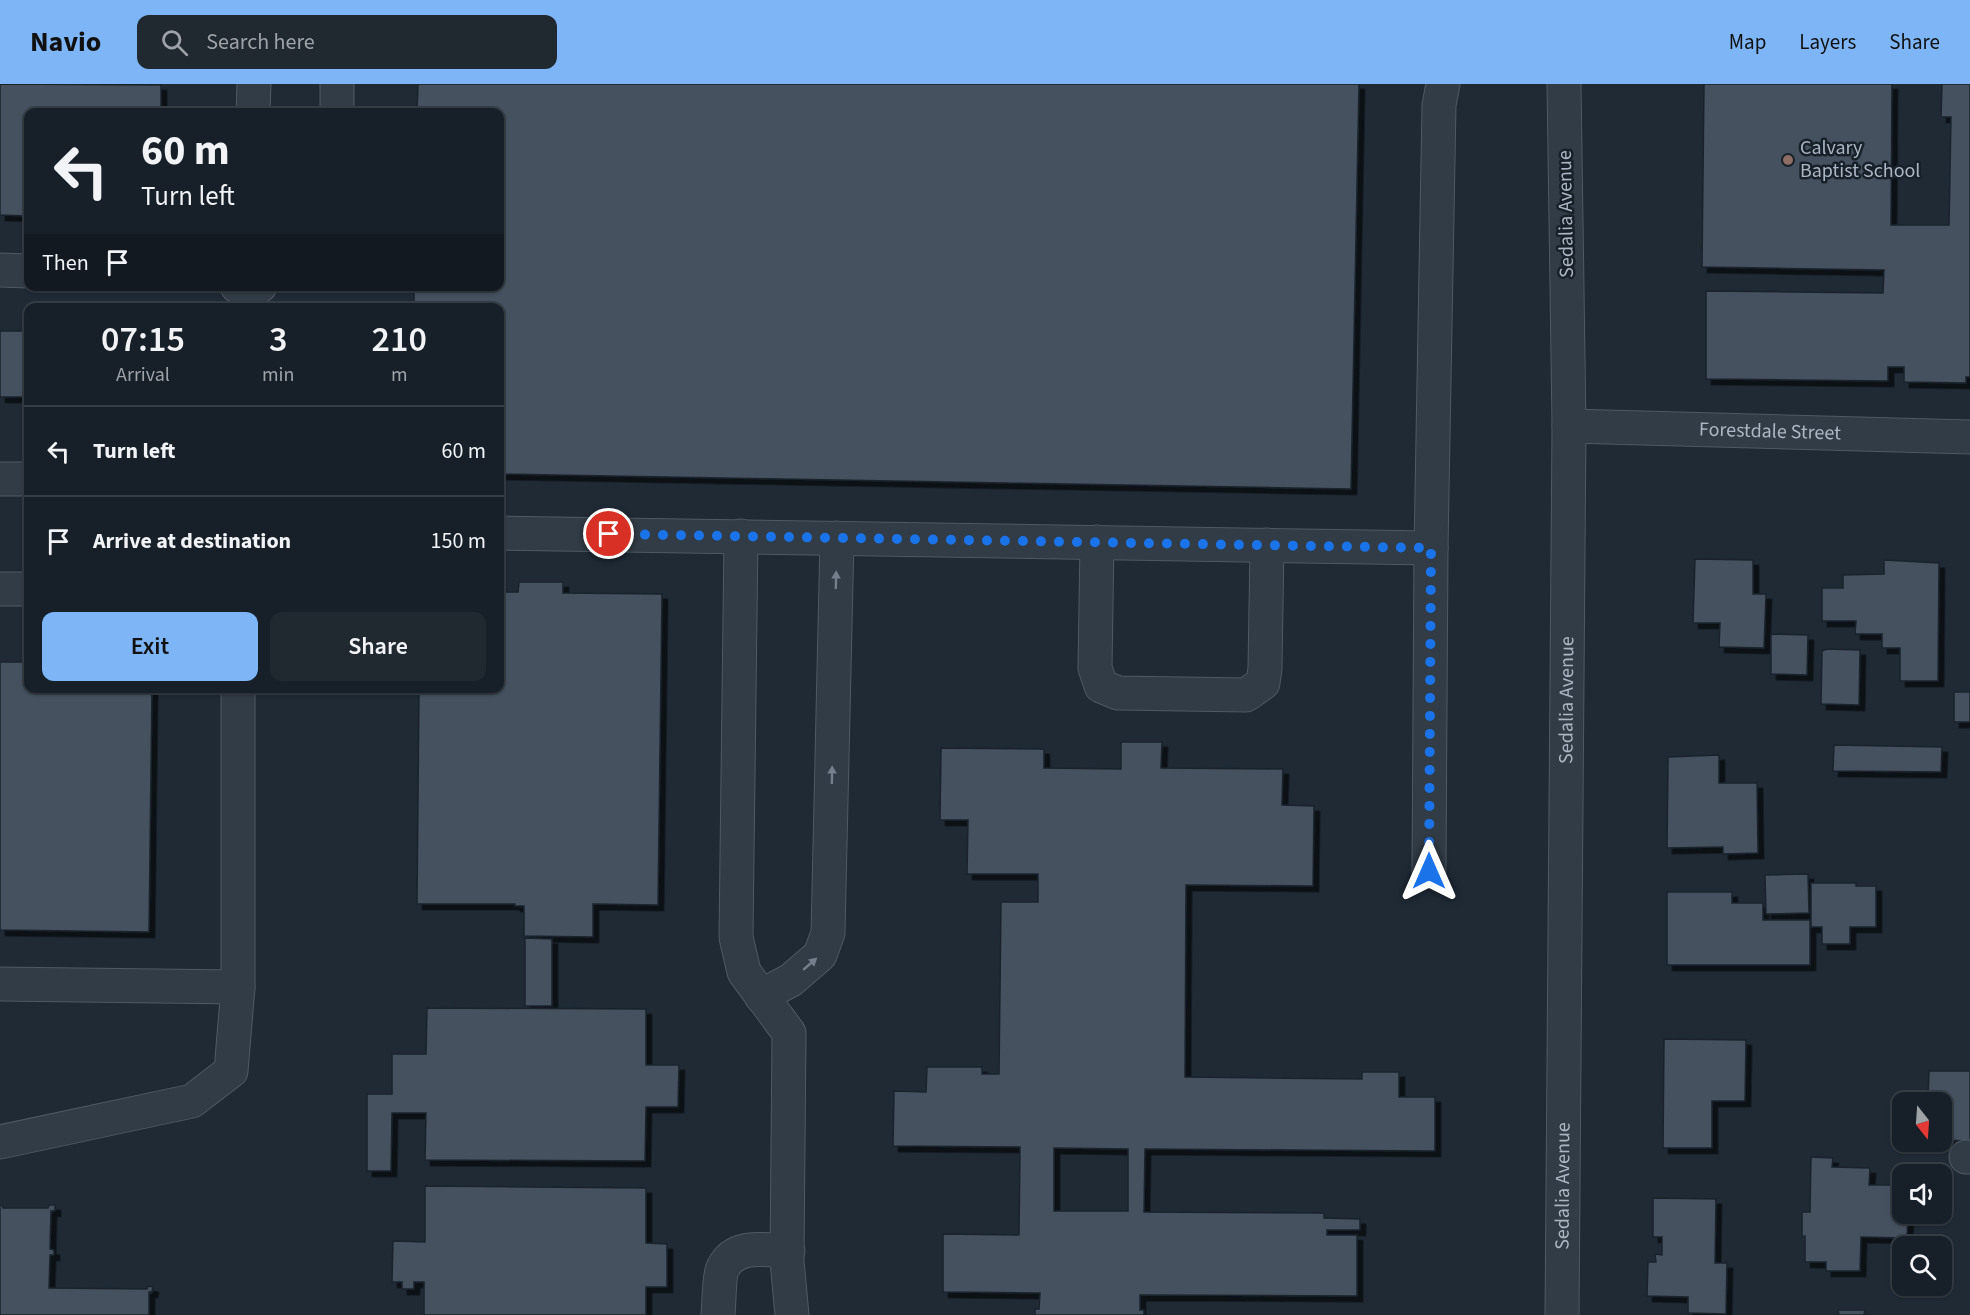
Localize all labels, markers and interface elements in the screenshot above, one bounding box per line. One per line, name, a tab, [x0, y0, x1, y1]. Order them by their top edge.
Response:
search box	[137, 15, 557, 69]
text: Navio	[30, 22, 101, 62]
icon: search	[158, 26, 191, 59]
text: Search here	[206, 26, 315, 58]
text: Map	[1729, 27, 1766, 57]
text: Layers	[1799, 27, 1856, 57]
text: Share	[1889, 27, 1940, 57]
text: 60 m	[141, 121, 230, 181]
icon: left	[42, 132, 120, 210]
place label: Calvary Baptist School	[1800, 134, 1920, 185]
street label: Sedalia Avenue	[1551, 150, 1581, 278]
marker: Calvary Baptist School	[1781, 153, 1795, 167]
text: Turn left	[141, 177, 235, 216]
icon: arrive	[101, 246, 134, 279]
text: Then	[42, 247, 89, 279]
text: 07:15	[101, 314, 185, 365]
text: 3	[269, 314, 287, 365]
text: 210	[371, 314, 427, 365]
text: Arrival	[116, 361, 170, 389]
text: min	[262, 361, 294, 389]
text: m	[391, 361, 407, 389]
street label: Forestdale Street	[1699, 416, 1842, 447]
icon: left	[42, 435, 75, 468]
text: Turn left	[93, 435, 175, 467]
text: 60 m	[441, 435, 486, 467]
pin	[583, 508, 634, 559]
icon: arrive	[592, 517, 625, 550]
icon: arrive	[42, 525, 75, 558]
text: Arrive at destination	[93, 525, 291, 557]
text: 150 m	[431, 525, 486, 557]
one-way arrow	[831, 570, 841, 589]
button: Exit	[42, 612, 258, 681]
button: Share	[270, 612, 486, 681]
street label: Sedalia Avenue	[1552, 636, 1581, 764]
one-way arrow	[827, 765, 837, 784]
position arrow	[1397, 839, 1461, 903]
one-way arrow	[802, 958, 817, 971]
north arrow	[1892, 1092, 1952, 1152]
map controls	[1892, 1092, 1952, 1296]
street label: Sedalia Avenue	[1549, 1122, 1578, 1250]
button: sound	[1892, 1164, 1952, 1224]
button: search	[1892, 1236, 1952, 1296]

